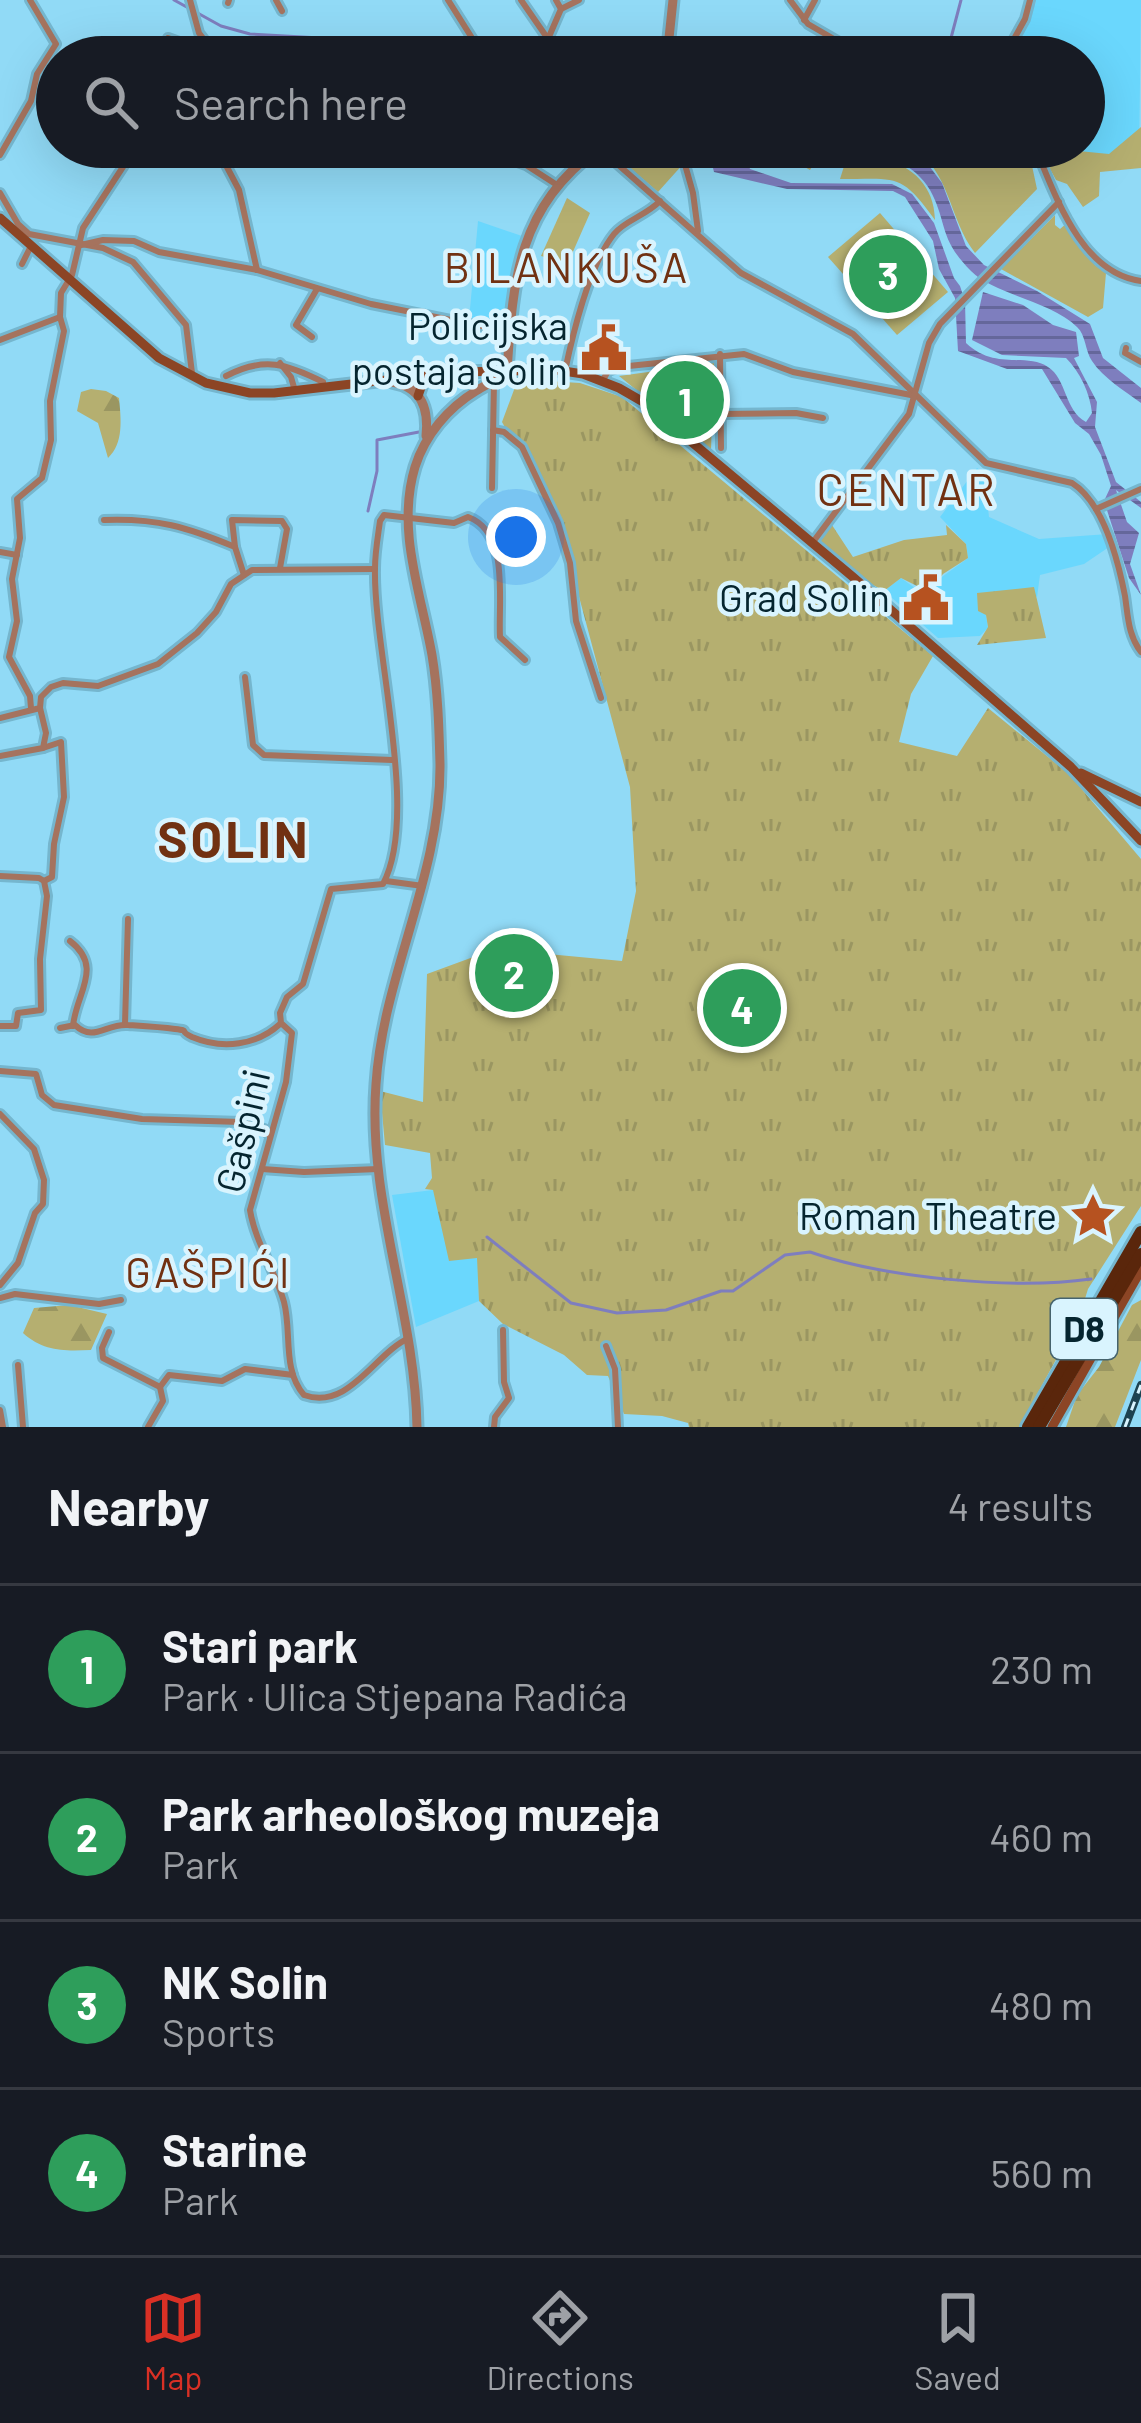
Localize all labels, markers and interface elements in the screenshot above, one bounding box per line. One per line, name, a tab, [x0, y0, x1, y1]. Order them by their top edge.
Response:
search box	[36, 36, 1105, 168]
icon: search	[78, 69, 144, 135]
text: Search here	[174, 75, 408, 129]
pin: 3	[849, 229, 927, 319]
district label: BILANKUŠA	[444, 241, 690, 291]
place label: Policijska postaja Solin	[351, 301, 568, 393]
public building icon: Policijska postaja Solin	[579, 323, 629, 373]
pin: 1	[646, 355, 724, 445]
district label: CENTAR	[817, 461, 997, 515]
your location	[486, 507, 546, 567]
place label: Grad Solin	[719, 573, 890, 620]
public building icon: Grad Solin	[901, 573, 951, 623]
district label: SOLIN	[157, 807, 311, 868]
pin: 2	[475, 928, 553, 1018]
pin: 4	[703, 963, 781, 1053]
street label: Gašpini	[205, 1065, 278, 1197]
place label: Roman Theatre	[799, 1191, 1057, 1238]
place icon: Roman Theatre	[1068, 1191, 1118, 1241]
district label: GAŠPIĆI	[125, 1246, 293, 1296]
road number: D8	[1051, 1299, 1117, 1359]
text: Nearby	[48, 1475, 209, 1536]
text: 4 results	[948, 1482, 1093, 1529]
text: Stari park	[162, 1618, 358, 1672]
text: 1	[80, 1645, 94, 1692]
text: 230 m	[990, 1645, 1093, 1692]
text: Park · Ulica Stjepana Radića	[162, 1672, 627, 1719]
text: Park arheološkog muzeja	[162, 1786, 660, 1840]
text: 2	[76, 1813, 98, 1860]
text: 460 m	[989, 1813, 1093, 1860]
text: Park	[162, 1840, 239, 1887]
text: NK Solin	[162, 1954, 328, 2008]
text: 3	[76, 1981, 98, 2028]
text: 480 m	[989, 1981, 1093, 2028]
text: Sports	[162, 2008, 275, 2055]
text: Starine	[162, 2122, 307, 2176]
text: 4	[75, 2149, 99, 2196]
text: 560 m	[991, 2149, 1093, 2196]
text: Park	[162, 2176, 239, 2223]
tab: Map	[140, 2285, 206, 2397]
tab: Directions	[486, 2285, 634, 2397]
tab: Saved	[914, 2285, 1001, 2397]

